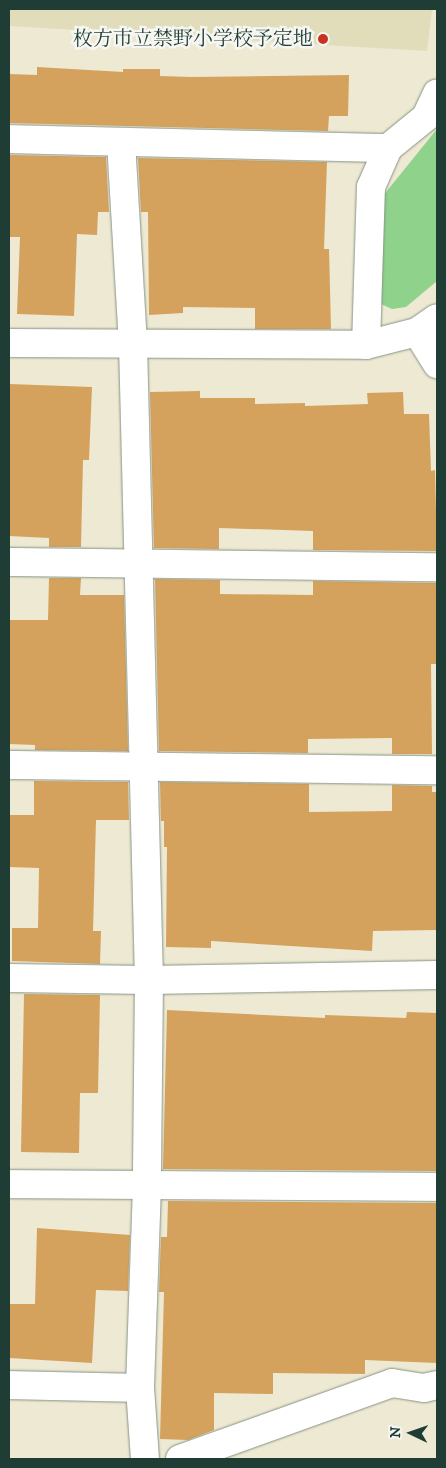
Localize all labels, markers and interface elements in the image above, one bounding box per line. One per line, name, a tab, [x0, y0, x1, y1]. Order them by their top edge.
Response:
place label: 枚方市立禁野小学校予定地	[73, 27, 313, 51]
marker: 枚方市立禁野小学校予定地	[317, 33, 329, 45]
north arrow	[386, 1408, 436, 1458]
text: N	[387, 1426, 405, 1438]

